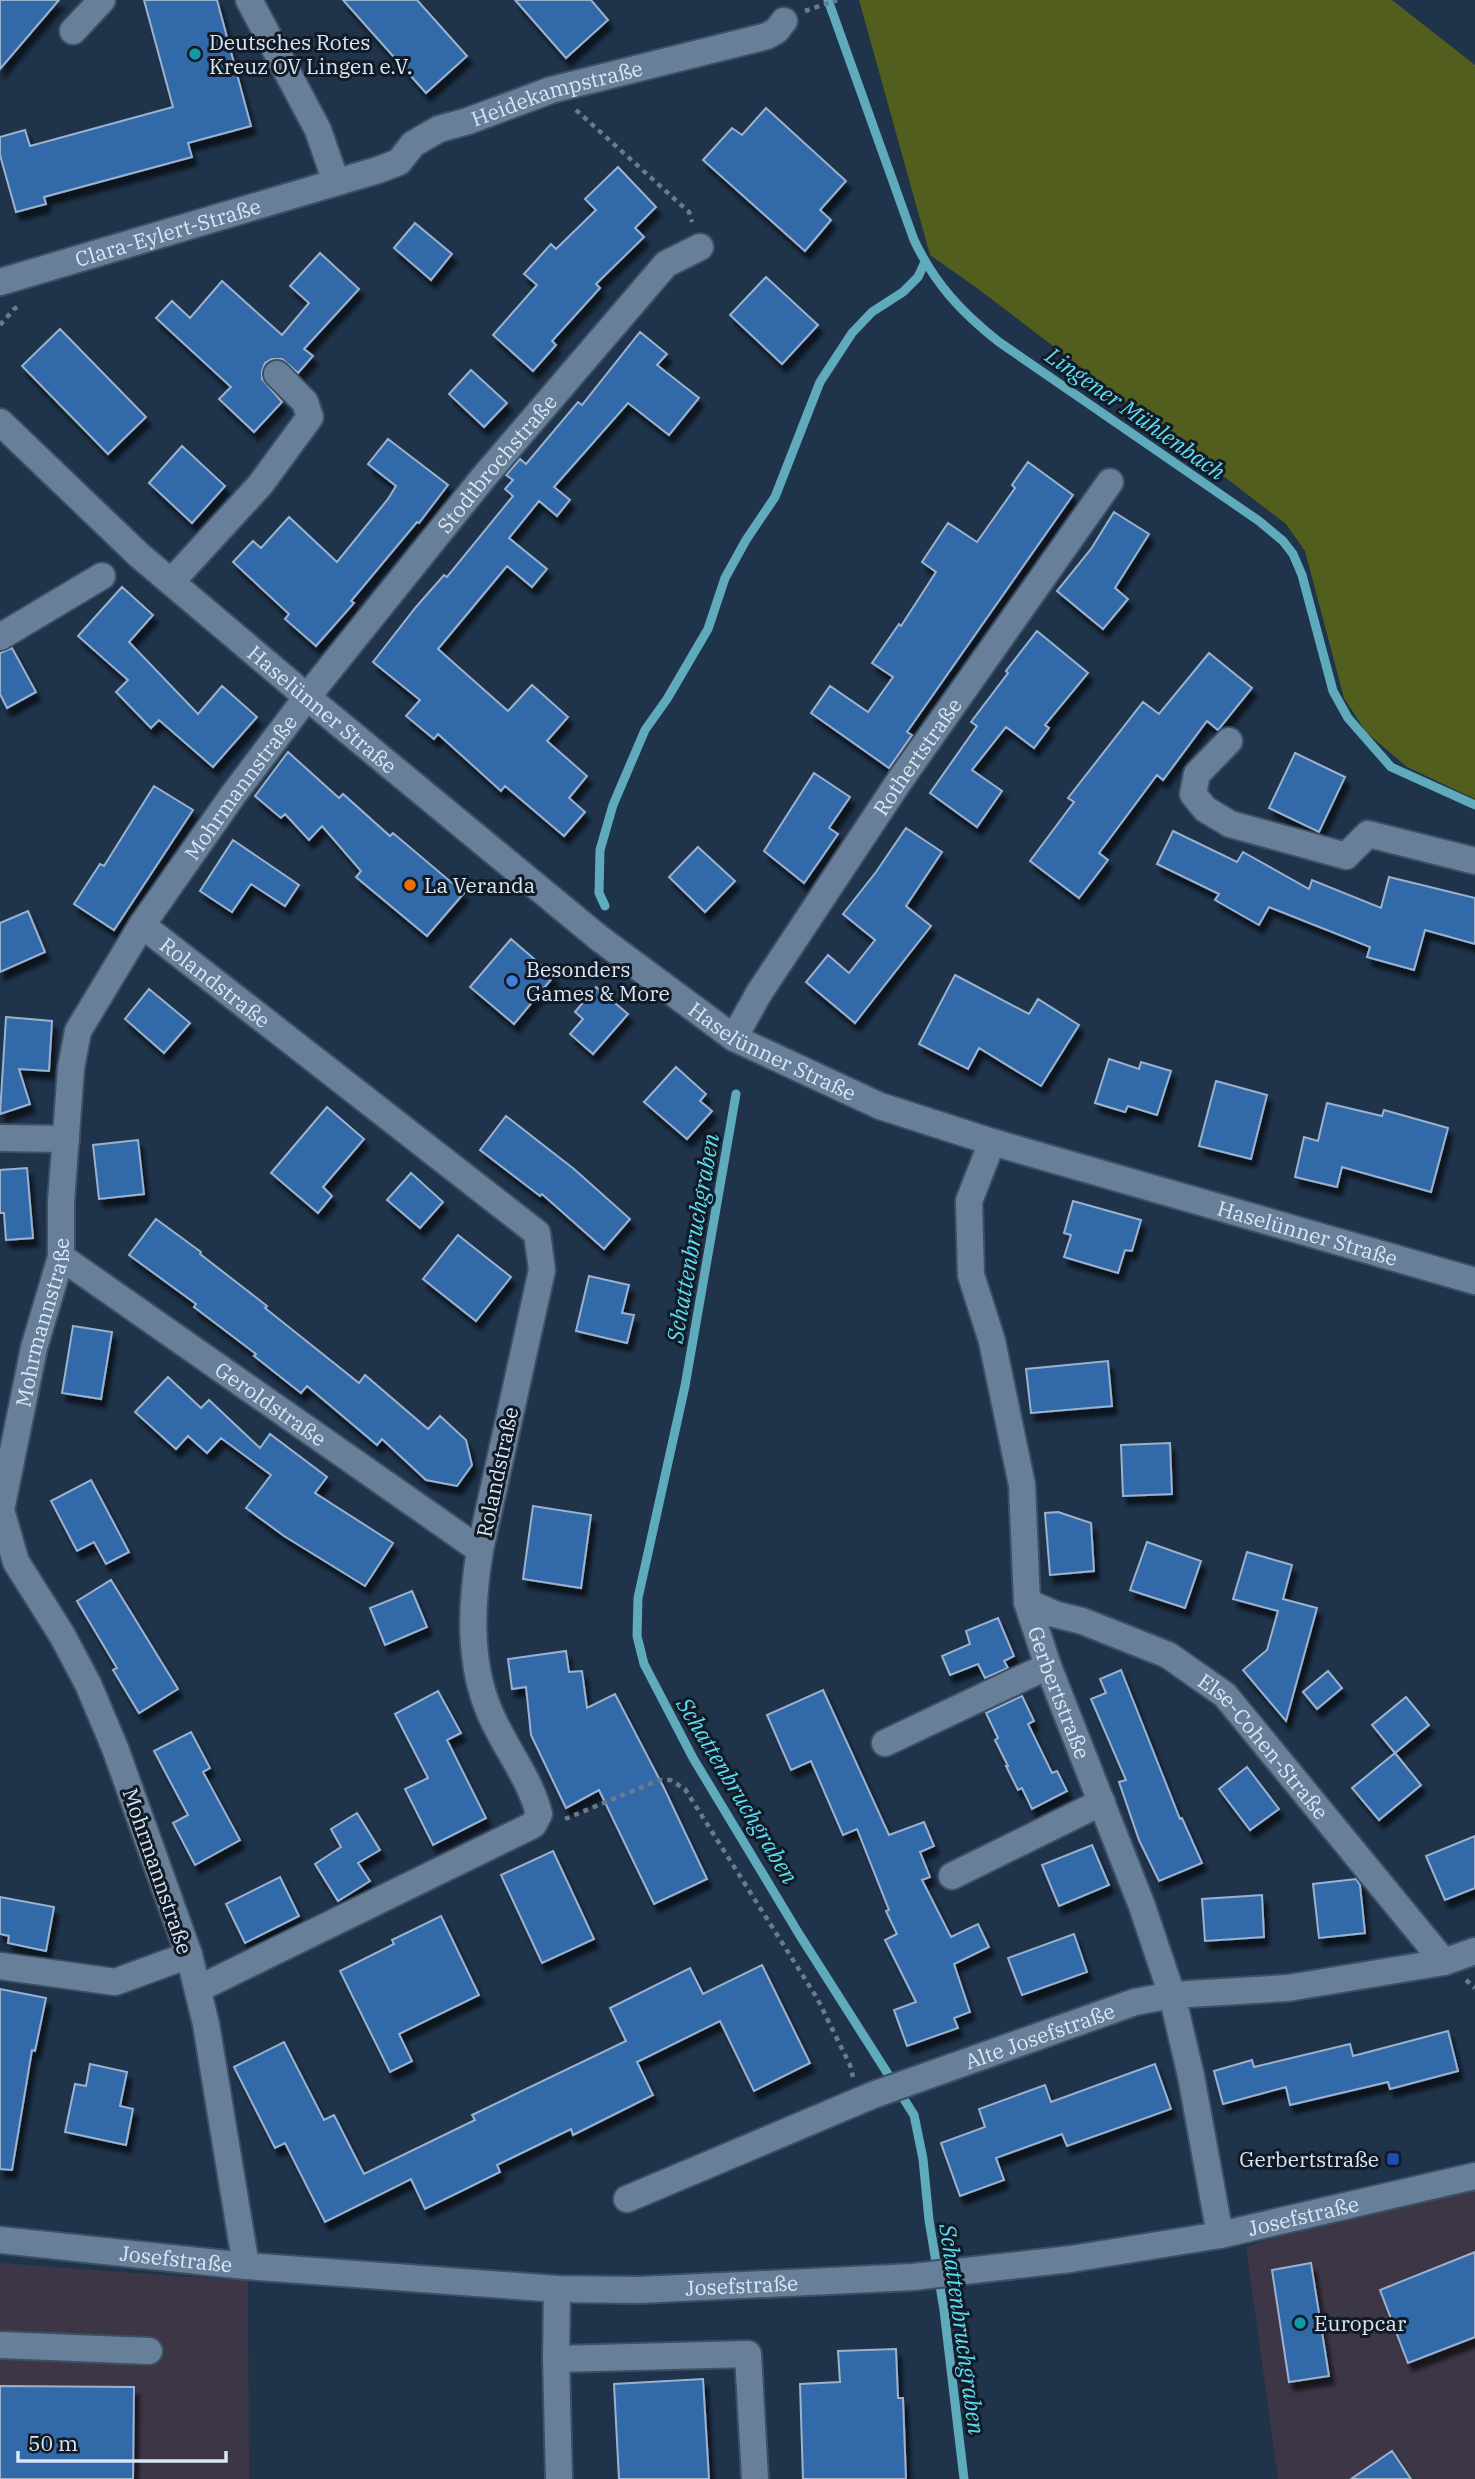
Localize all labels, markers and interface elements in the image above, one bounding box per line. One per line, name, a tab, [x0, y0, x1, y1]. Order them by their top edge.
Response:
place label: Deutsches Rotes Kreuz OV Lingen e.V.	[209, 28, 413, 80]
marker: Deutsches Rotes Kreuz OV Lingen e.V.	[187, 46, 203, 62]
street label: Heidekampstraße	[467, 54, 645, 133]
street label: Clara-Eylert-Straße	[72, 192, 264, 273]
water label: Lingener Mühlenbach	[1040, 339, 1232, 486]
street label: Stodtbrochstraße	[430, 388, 563, 539]
street label: Haselünner Straße	[242, 639, 403, 780]
street label: Rothertstraße	[866, 692, 968, 821]
street label: Mohrmannstraße	[178, 709, 303, 866]
place label: La Veranda	[424, 871, 535, 899]
marker: La Veranda	[402, 877, 418, 893]
street label: Rolandstraße	[154, 930, 276, 1034]
place label: Besonders Games & More	[526, 955, 670, 1007]
marker: Besonders Games & More	[504, 973, 520, 989]
street label: Haselünner Straße	[683, 995, 861, 1107]
water label: Schattenbruchgraben	[659, 1131, 725, 1346]
street label: Haselünner Straße	[1214, 1194, 1401, 1272]
street label: Mohrmannstraße	[8, 1238, 75, 1409]
street label: Geroldstraße	[210, 1355, 332, 1452]
street label: Rolandstraße	[470, 1404, 524, 1540]
street label: Gerbertstraße	[1022, 1623, 1097, 1763]
street label: Else-Cohen-Straße	[1193, 1666, 1335, 1825]
water label: Schattenbruchgraben	[670, 1690, 806, 1889]
street label: Mohrmannstraße	[116, 1784, 200, 1958]
street label: Alte Josefstraße	[961, 1996, 1118, 2075]
place label: Gerbertstraße	[1239, 2145, 1379, 2173]
marker: Gerbertstraße	[1385, 2151, 1401, 2167]
street label: Josefstraße	[1245, 2189, 1362, 2242]
water label: Schattenbruchgraben	[933, 2221, 993, 2436]
street label: Josefstraße	[118, 2239, 234, 2278]
street label: Josefstraße	[685, 2268, 799, 2302]
place label: Europcar	[1314, 2309, 1407, 2337]
marker: Europcar	[1292, 2315, 1308, 2331]
scale bar	[18, 2420, 226, 2464]
text: 50 m	[28, 2429, 78, 2457]

